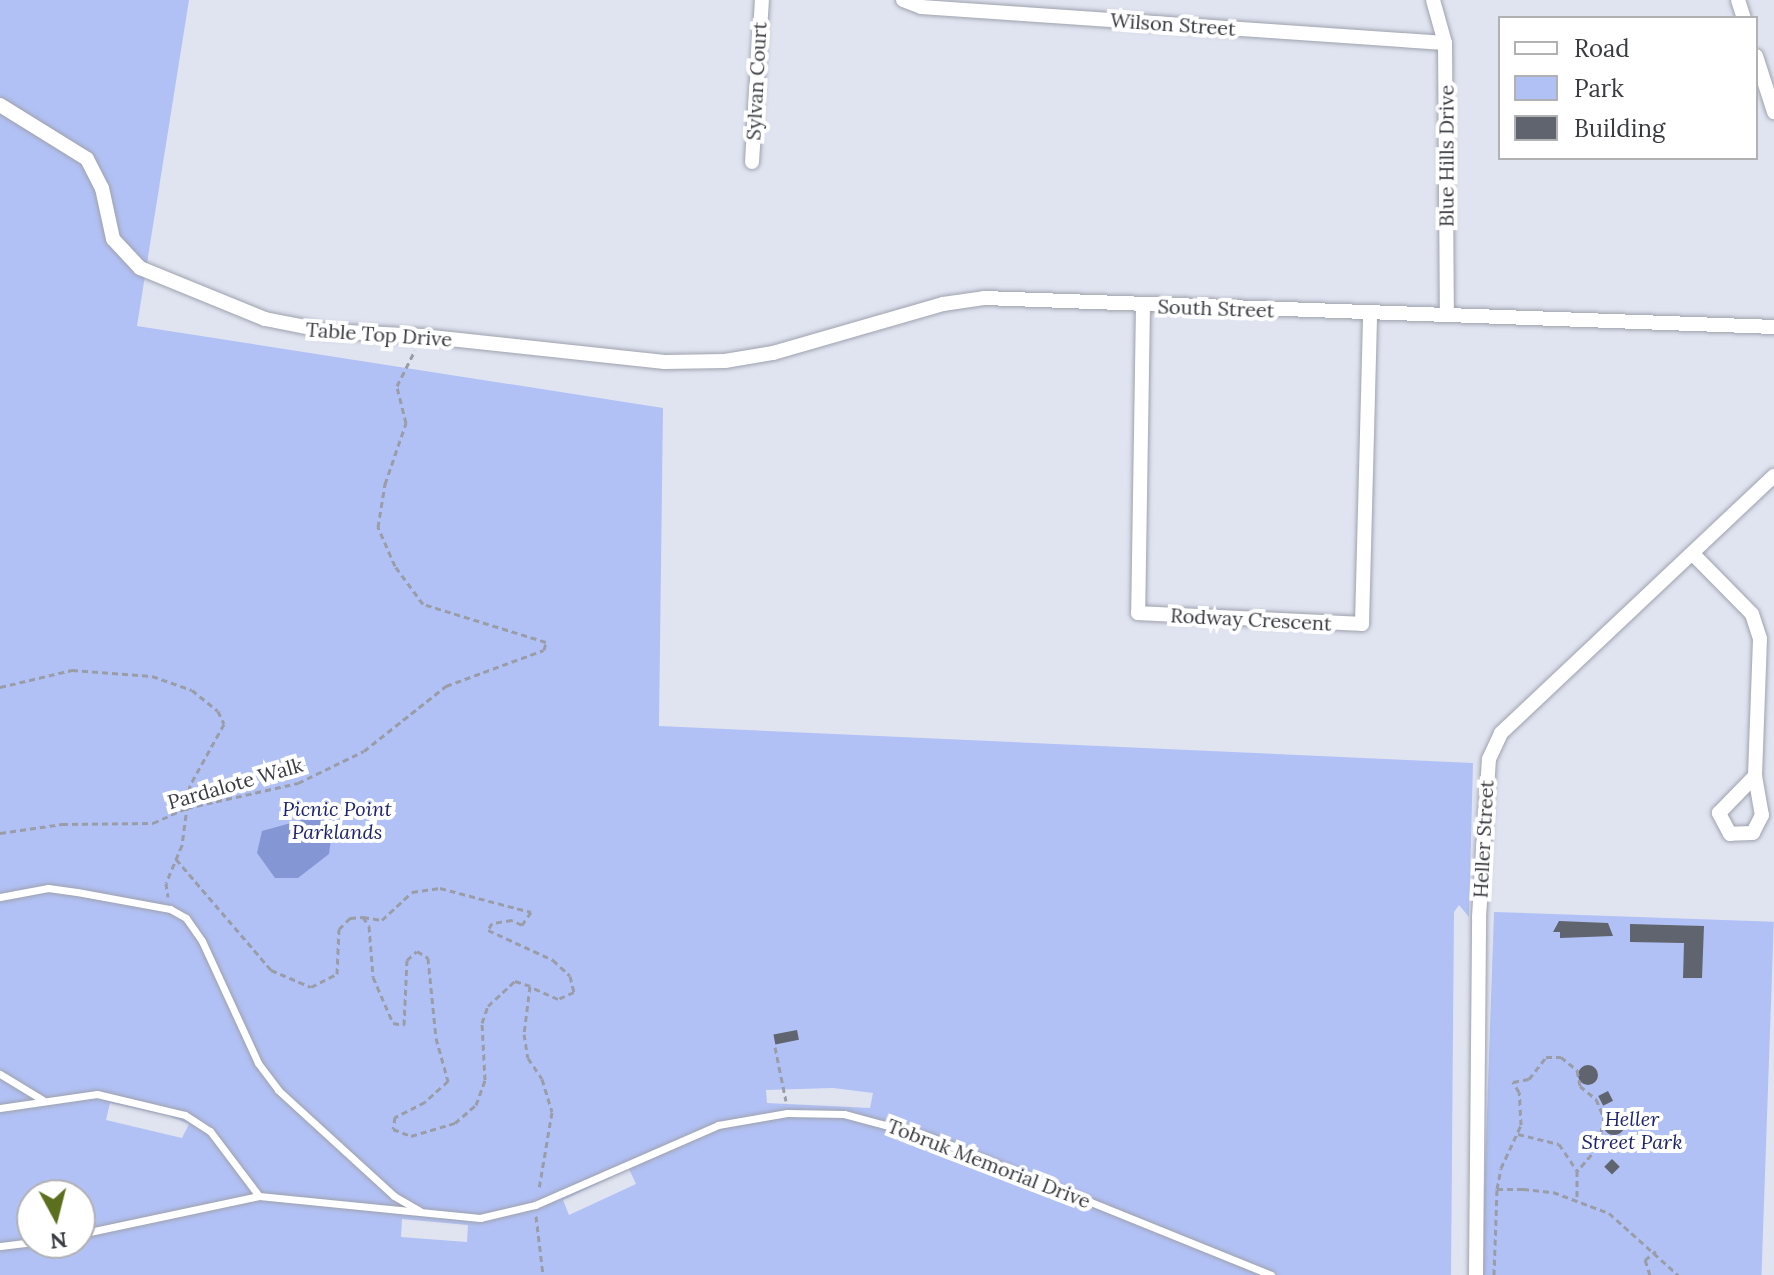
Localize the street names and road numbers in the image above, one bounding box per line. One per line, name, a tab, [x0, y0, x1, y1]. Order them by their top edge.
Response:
street label: Wilson Street	[1109, 8, 1237, 40]
street label: Sylvan Court	[741, 21, 771, 141]
street label: Blue Hills Drive	[1434, 85, 1458, 227]
street label: South Street	[1157, 294, 1275, 322]
street label: Table Top Drive	[305, 317, 453, 351]
street label: Rodway Crescent	[1170, 603, 1332, 635]
street label: Pardalote Walk	[165, 752, 305, 814]
street label: Heller Street	[1468, 779, 1498, 899]
street label: Tobruk Memorial Drive	[884, 1113, 1094, 1213]

